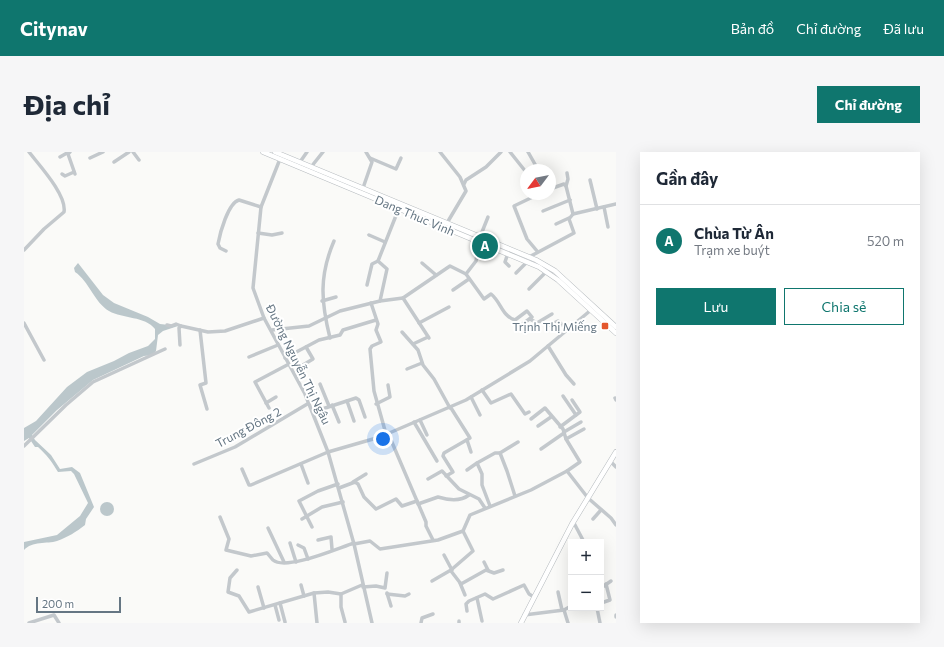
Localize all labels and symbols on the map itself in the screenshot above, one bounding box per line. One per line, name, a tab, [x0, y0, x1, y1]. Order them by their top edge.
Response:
north arrow	[520, 164, 556, 200]
street label: Dang Thuc Vinh	[373, 192, 457, 238]
pin: A	[472, 231, 498, 261]
street label: Đường Nguyễn Thị Ngâu	[263, 301, 334, 426]
place label: Trịnh Thị Miếng	[512, 319, 597, 333]
marker: Trịnh Thị Miếng	[600, 321, 610, 331]
street label: Trung Đông 2	[213, 404, 283, 450]
your location	[373, 429, 393, 449]
scale bar	[36, 595, 121, 614]

